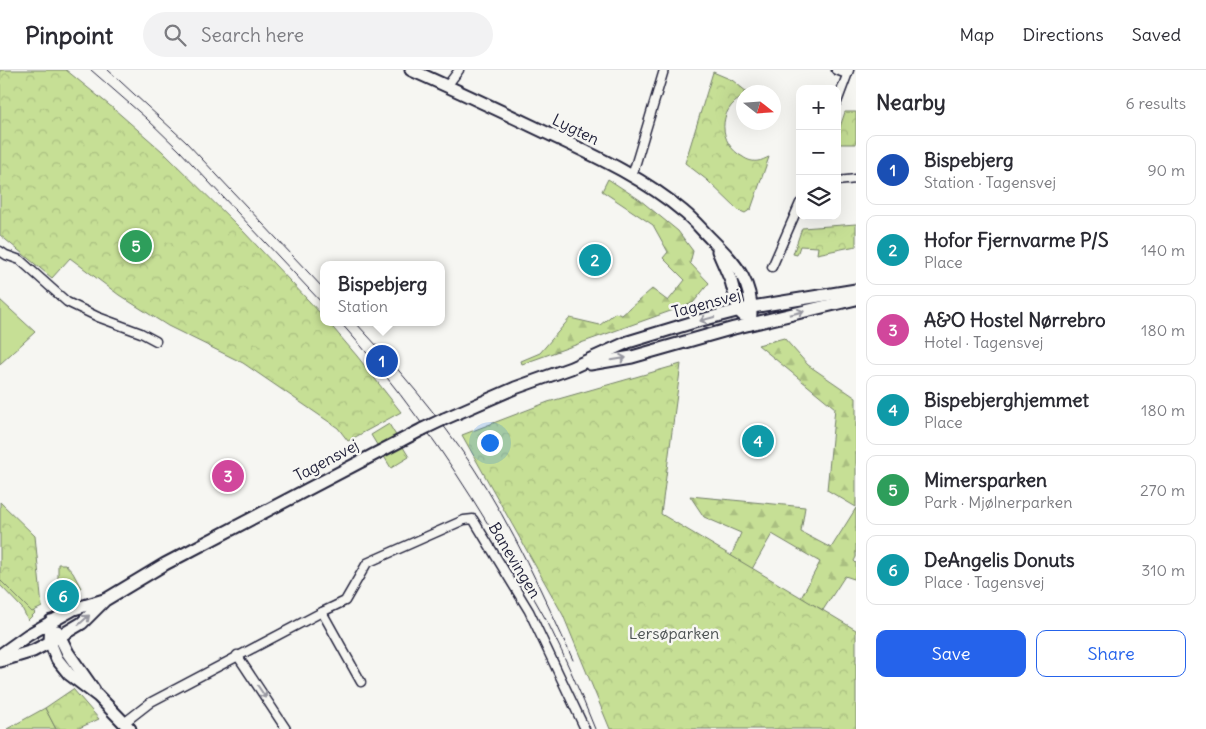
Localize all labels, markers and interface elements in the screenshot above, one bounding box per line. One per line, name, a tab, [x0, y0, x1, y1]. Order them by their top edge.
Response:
search box	[143, 12, 493, 57]
text: Pinpoint	[25, 20, 113, 50]
icon: search	[161, 21, 189, 49]
text: Search here	[201, 23, 304, 47]
text: Map	[959, 23, 994, 46]
text: Directions	[1022, 23, 1104, 46]
text: Saved	[1132, 23, 1181, 46]
north arrow	[736, 85, 781, 130]
map controls	[796, 85, 841, 220]
button: +	[796, 85, 841, 130]
text: Nearby	[876, 89, 946, 116]
text: 6 results	[1125, 93, 1186, 113]
street label: Lygten	[549, 109, 603, 149]
button: −	[796, 130, 841, 175]
text: Bispebjerg	[924, 148, 1014, 172]
text: 1	[890, 160, 896, 180]
text: 90 m	[1147, 160, 1185, 180]
text: Station · Tagensvej	[924, 172, 1056, 192]
button: layers	[796, 175, 841, 220]
pin: 5	[120, 227, 152, 265]
text: Hofor Fjernvarme P/S	[924, 228, 1109, 252]
text: 2	[889, 240, 897, 260]
text: 140 m	[1141, 240, 1185, 260]
pin: 2	[579, 241, 611, 279]
text: Place	[924, 252, 963, 272]
popup	[320, 261, 445, 326]
text: Bispebjerg	[338, 272, 427, 296]
street label: Tagensvej	[669, 284, 743, 322]
text: Station	[338, 296, 388, 316]
one-way arrow	[789, 308, 805, 317]
text: A&O Hostel Nørrebro	[924, 308, 1106, 332]
one-way arrow	[699, 315, 715, 324]
text: 3	[888, 320, 898, 340]
text: 180 m	[1141, 320, 1185, 340]
text: Hotel · Tagensvej	[924, 332, 1043, 352]
pin: 1	[366, 342, 398, 380]
one-way arrow	[610, 353, 626, 363]
text: Bispebjerghjemmet	[924, 388, 1089, 412]
text: 4	[888, 400, 898, 420]
text: 180 m	[1141, 400, 1185, 420]
text: Place	[924, 412, 963, 432]
pin: 4	[742, 422, 774, 460]
your location	[477, 430, 503, 456]
street label: Tagensvej	[290, 435, 362, 485]
pin: 3	[212, 457, 244, 495]
text: Mimersparken	[924, 468, 1047, 492]
text: 5	[888, 480, 898, 500]
text: 270 m	[1140, 480, 1185, 500]
text: Park · Mjølnerparken	[924, 492, 1072, 512]
street label: Banevingen	[485, 518, 545, 602]
text: DeAngelis Donuts	[924, 548, 1075, 572]
text: 6	[888, 560, 898, 580]
text: 310 m	[1141, 560, 1185, 580]
text: Place · Tagensvej	[924, 572, 1044, 592]
pin: 6	[47, 577, 79, 615]
one-way arrow	[78, 614, 91, 626]
park label: Lersøparken	[629, 623, 719, 643]
button: Save	[876, 630, 1026, 677]
button: Share	[1036, 630, 1186, 677]
one-way arrow	[257, 685, 267, 699]

